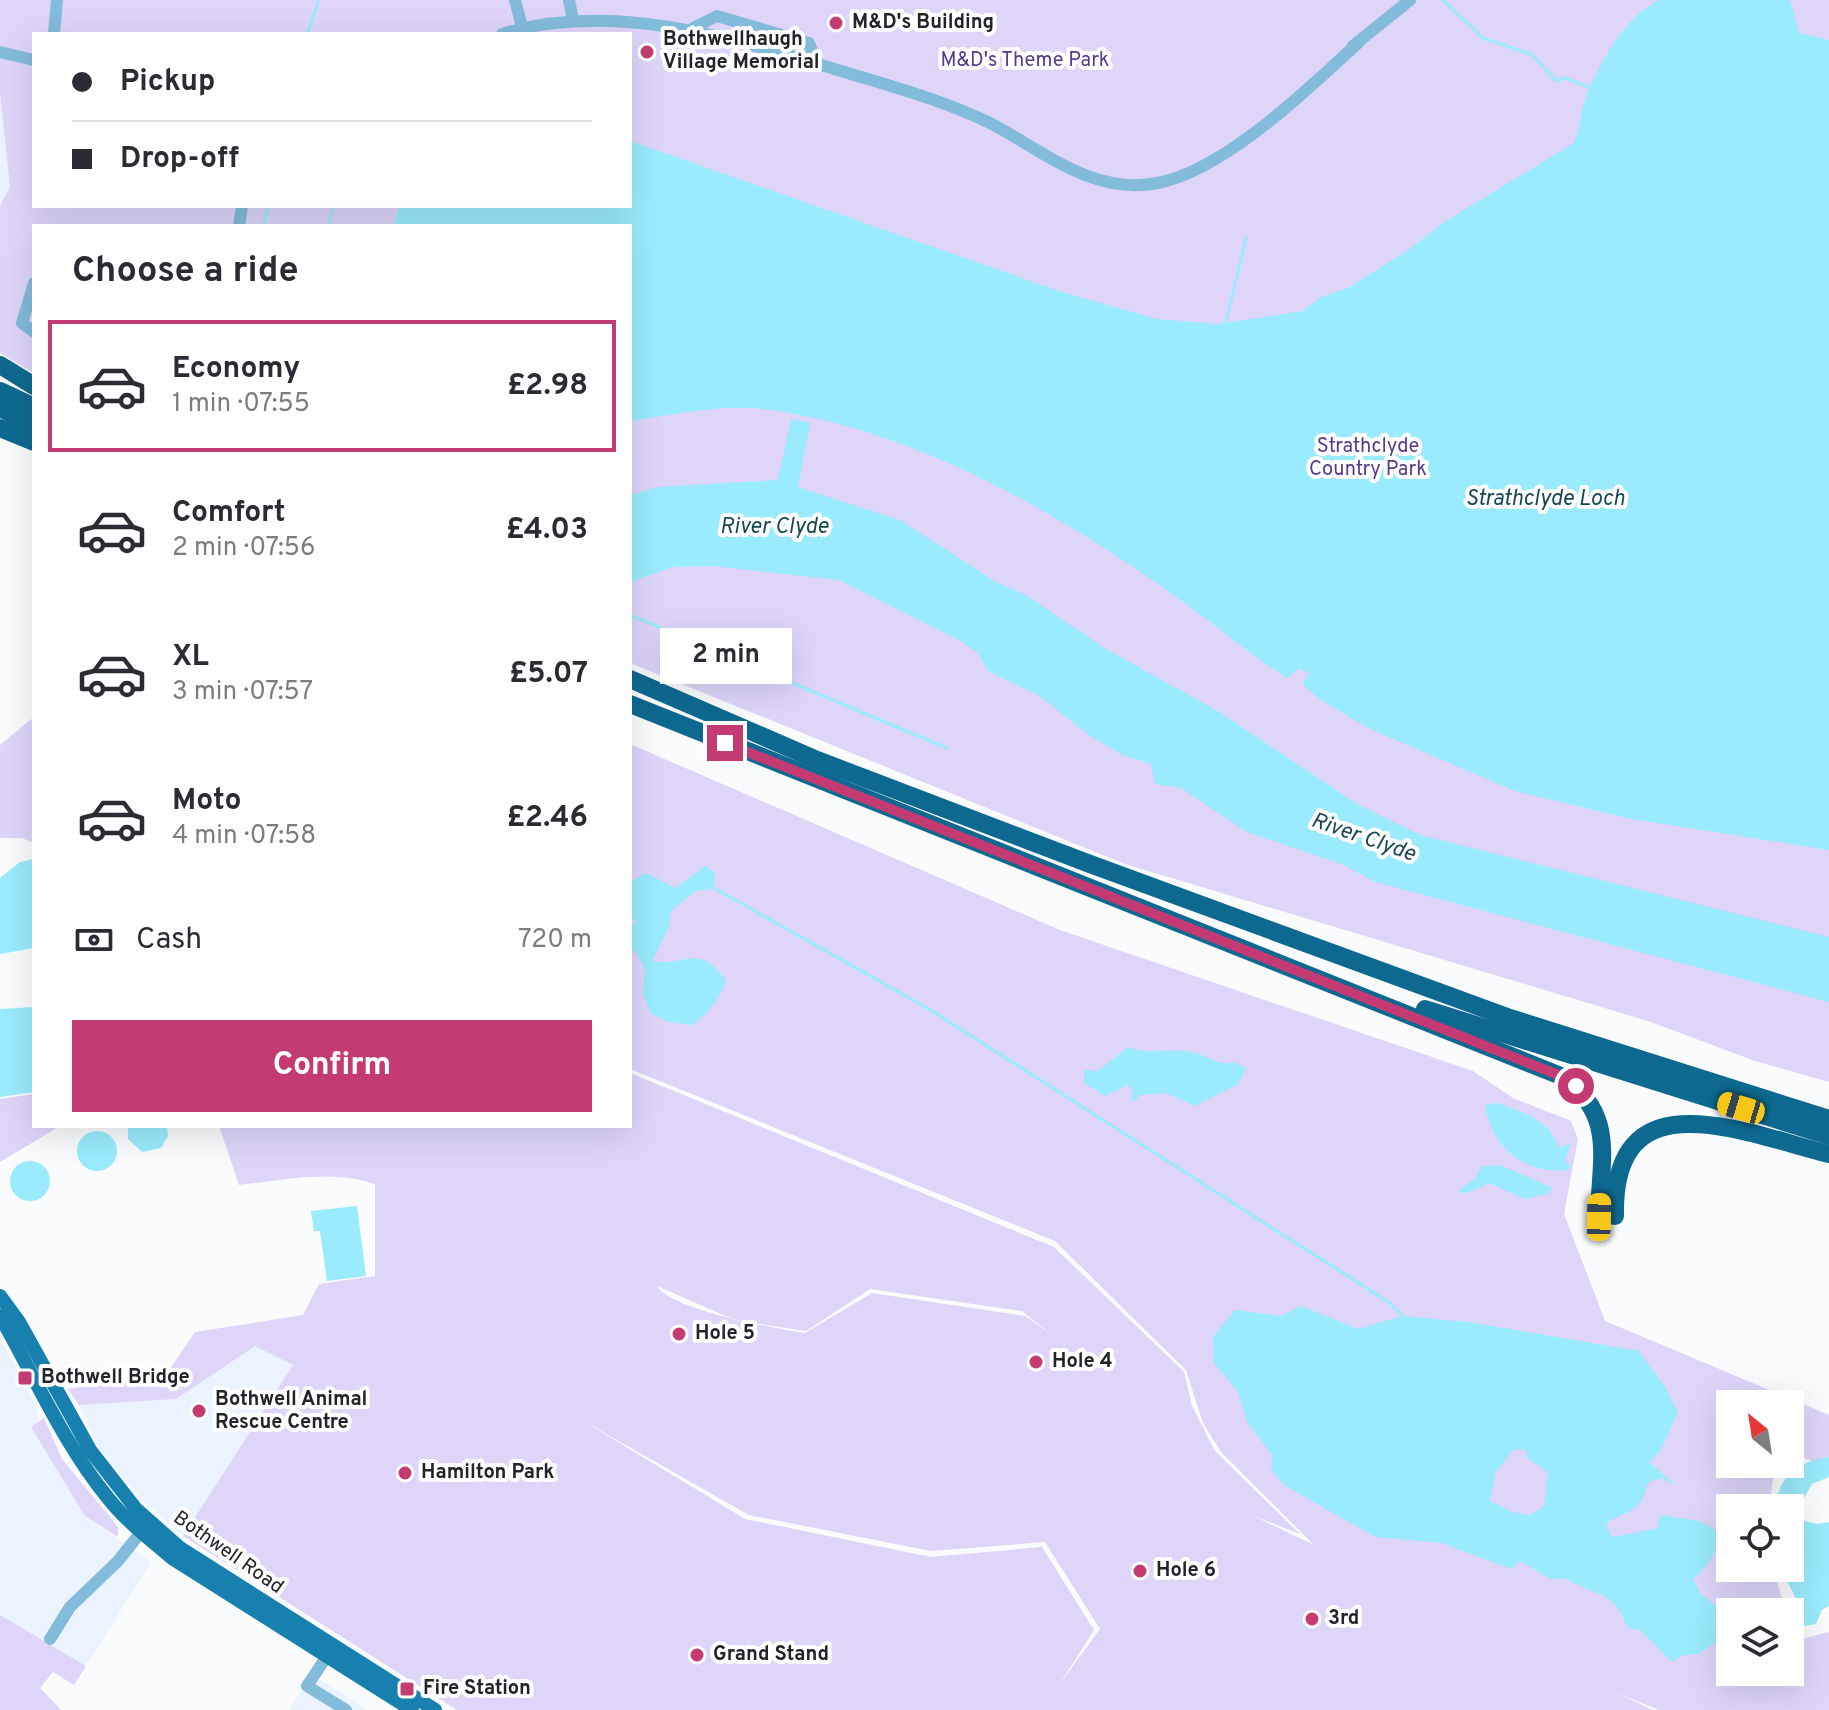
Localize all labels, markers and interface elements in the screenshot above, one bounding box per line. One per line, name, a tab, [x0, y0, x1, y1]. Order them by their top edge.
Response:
place label: M&D's Building	[852, 10, 994, 36]
marker: M&D's Building	[827, 14, 845, 32]
place label: Bothwellhaugh Village Memorial	[663, 27, 820, 76]
marker: Bothwellhaugh Village Memorial	[638, 43, 656, 61]
park label: M&D's Theme Park	[941, 48, 1109, 74]
text: Pickup	[120, 64, 215, 101]
text: Drop-off	[120, 141, 239, 178]
text: Choose a ride	[72, 249, 298, 295]
icon: car	[76, 350, 148, 422]
text: Economy	[172, 351, 300, 388]
text: £2.98	[507, 368, 588, 405]
text: 1 min · 07:55	[172, 388, 310, 421]
park label: Strathclyde Country Park	[1309, 434, 1427, 483]
water label: Strathclyde Loch	[1465, 486, 1625, 513]
icon: car	[76, 494, 148, 566]
text: Comfort	[172, 495, 285, 532]
text: £4.03	[506, 512, 588, 549]
water label: River Clyde	[720, 514, 829, 541]
text: 2 min · 07:56	[172, 532, 315, 565]
callout: 2 min	[659, 627, 791, 683]
icon: car	[76, 638, 148, 710]
text: XL	[172, 639, 209, 676]
text: 2 min	[692, 639, 760, 672]
text: £5.07	[509, 656, 588, 693]
text: 3 min · 07:57	[172, 676, 313, 709]
route end	[707, 725, 743, 761]
icon: car	[76, 782, 148, 854]
text: Moto	[172, 783, 242, 820]
text: £2.46	[507, 800, 588, 837]
water label: River Clyde	[1307, 808, 1419, 869]
text: 4 min · 07:58	[172, 820, 316, 853]
icon: cash	[72, 918, 116, 962]
text: Cash	[136, 922, 202, 959]
text: 720 m	[518, 924, 592, 957]
button: Confirm	[72, 1020, 592, 1112]
route start	[1558, 1068, 1594, 1104]
car	[1715, 1090, 1767, 1126]
car	[1587, 1193, 1611, 1241]
place label: Hole 5	[695, 1321, 755, 1347]
marker: Hole 5	[670, 1325, 688, 1343]
place label: Hole 4	[1052, 1349, 1113, 1375]
marker: Hole 4	[1027, 1353, 1045, 1371]
place label: Bothwell Bridge	[41, 1365, 190, 1391]
marker: Bothwell Bridge	[16, 1369, 34, 1387]
place label: Bothwell Animal Rescue Centre	[215, 1387, 367, 1436]
north arrow	[1716, 1390, 1804, 1478]
map controls	[1716, 1390, 1804, 1686]
marker: Bothwell Animal Rescue Centre	[190, 1402, 208, 1420]
place label: Hamilton Park	[421, 1460, 554, 1486]
marker: Hamilton Park	[396, 1464, 414, 1482]
button: locate	[1716, 1494, 1804, 1582]
street label: Bothwell Road	[168, 1505, 288, 1601]
place label: Hole 6	[1156, 1558, 1216, 1584]
marker: Hole 6	[1131, 1562, 1149, 1580]
button: layers	[1716, 1598, 1804, 1686]
place label: 3rd	[1328, 1606, 1359, 1632]
marker: 3rd	[1303, 1610, 1321, 1628]
place label: Grand Stand	[713, 1642, 829, 1668]
marker: Grand Stand	[688, 1646, 706, 1664]
place label: Fire Station	[423, 1676, 531, 1702]
marker: Fire Station	[398, 1680, 416, 1698]

